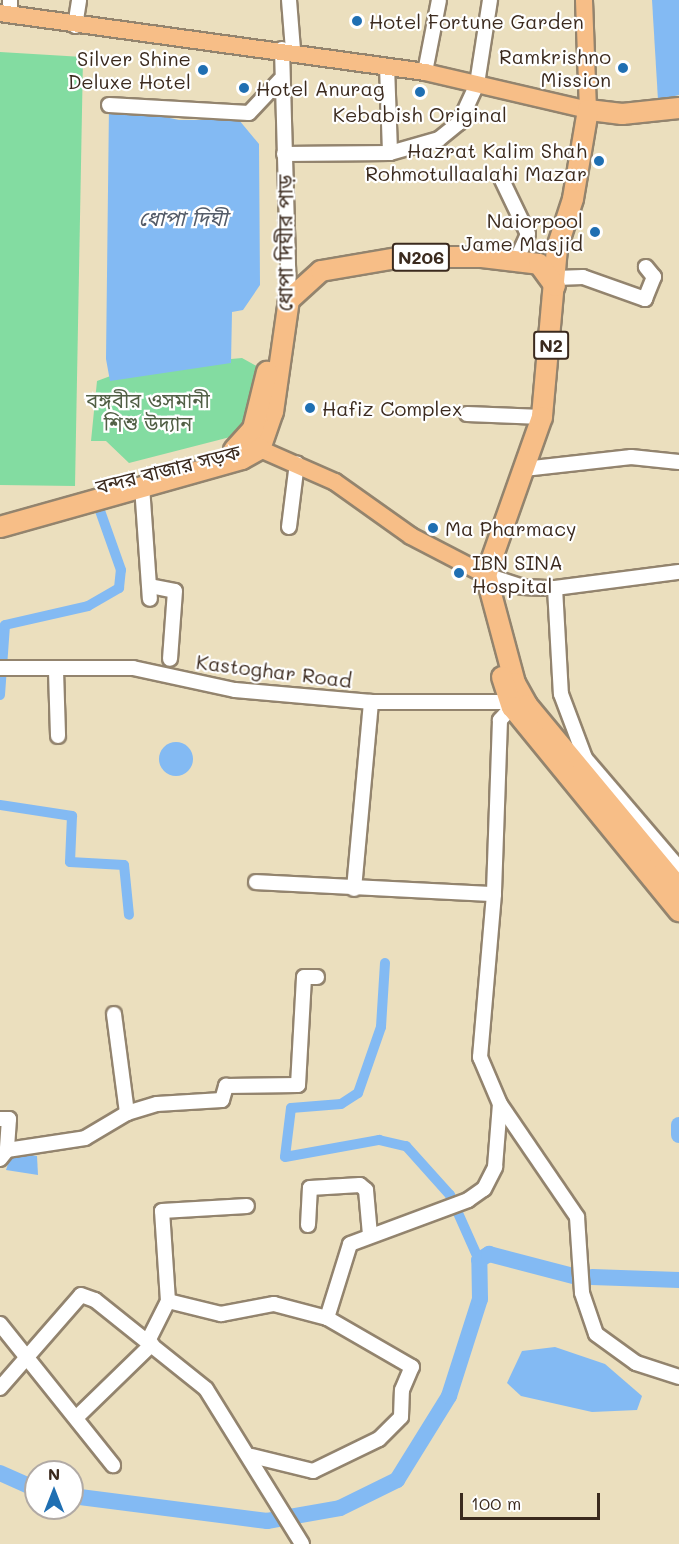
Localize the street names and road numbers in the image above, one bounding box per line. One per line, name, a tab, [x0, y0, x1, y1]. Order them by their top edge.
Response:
street label: ধোপা দিঘীর পাড়	[273, 175, 297, 311]
road number: N206	[391, 242, 451, 272]
road number: N2	[533, 330, 569, 360]
street label: বন্দর বাজার সড়ক	[93, 439, 243, 499]
street label: Kastoghar Road	[195, 650, 353, 692]

